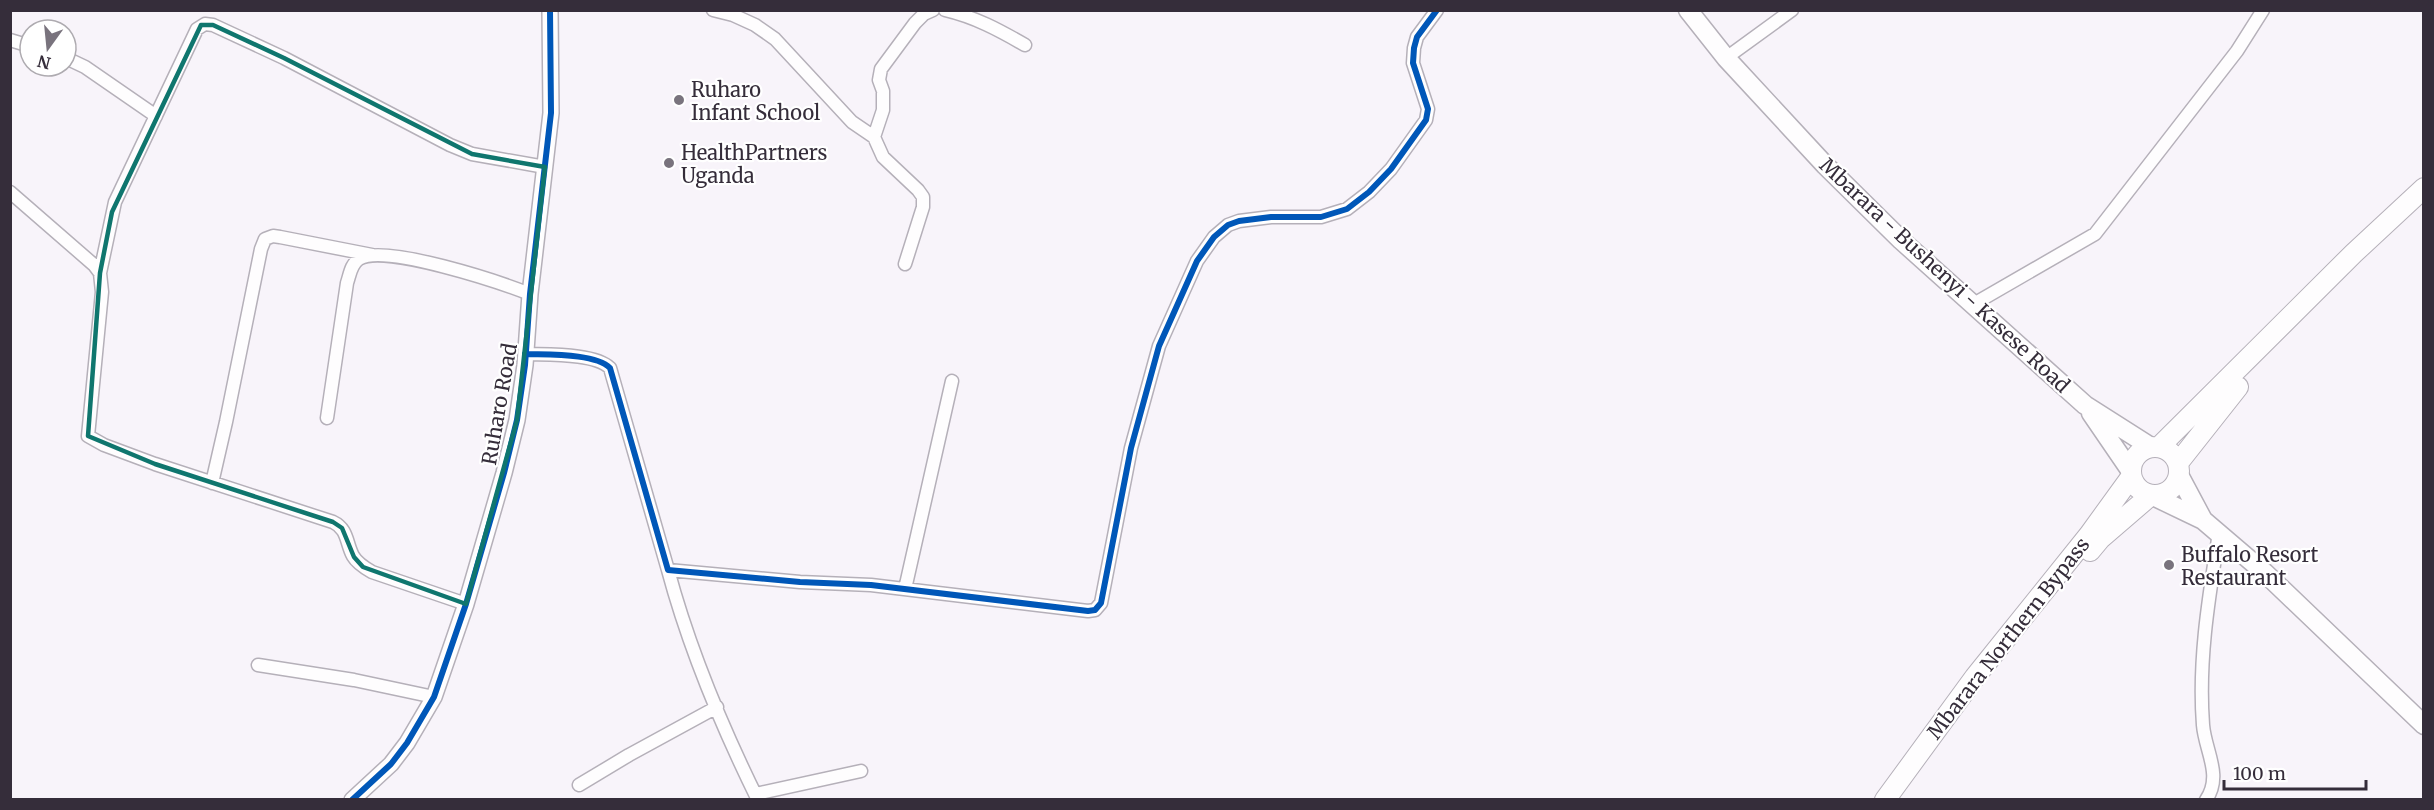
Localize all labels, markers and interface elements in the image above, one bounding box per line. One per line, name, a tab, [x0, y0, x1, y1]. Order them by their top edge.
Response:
north arrow	[18, 18, 78, 78]
text: N	[35, 51, 53, 74]
place label: Ruharo Infant School	[691, 77, 820, 125]
marker: Ruharo Infant School	[672, 93, 686, 107]
place label: HealthPartners Uganda	[681, 140, 827, 188]
street label: Mbarara - Bushenyi - Kasese Road	[1815, 152, 2075, 398]
marker: HealthPartners Uganda	[662, 156, 676, 170]
street label: Ruharo Road	[476, 341, 522, 467]
street label: Mbarara Northern Bypass	[1922, 532, 2094, 744]
place label: Buffalo Resort Restaurant	[2181, 542, 2318, 590]
marker: Buffalo Resort Restaurant	[2162, 558, 2176, 572]
scale bar	[2224, 753, 2366, 791]
text: 100 m	[2233, 762, 2286, 785]

